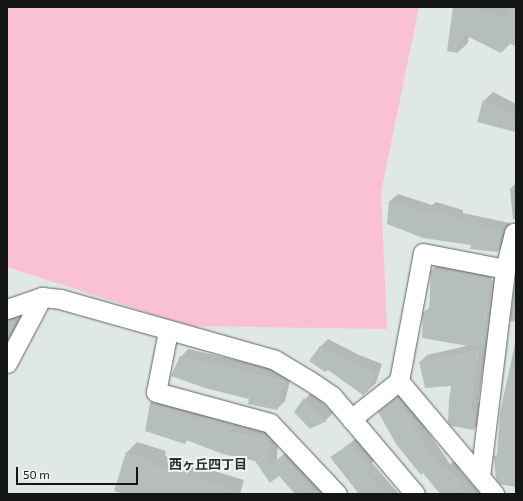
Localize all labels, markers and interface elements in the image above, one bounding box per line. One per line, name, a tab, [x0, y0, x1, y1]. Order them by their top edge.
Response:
district label: 西ヶ丘四丁目	[169, 456, 247, 472]
scale bar	[18, 459, 140, 485]
text: 50 m	[23, 467, 50, 481]

